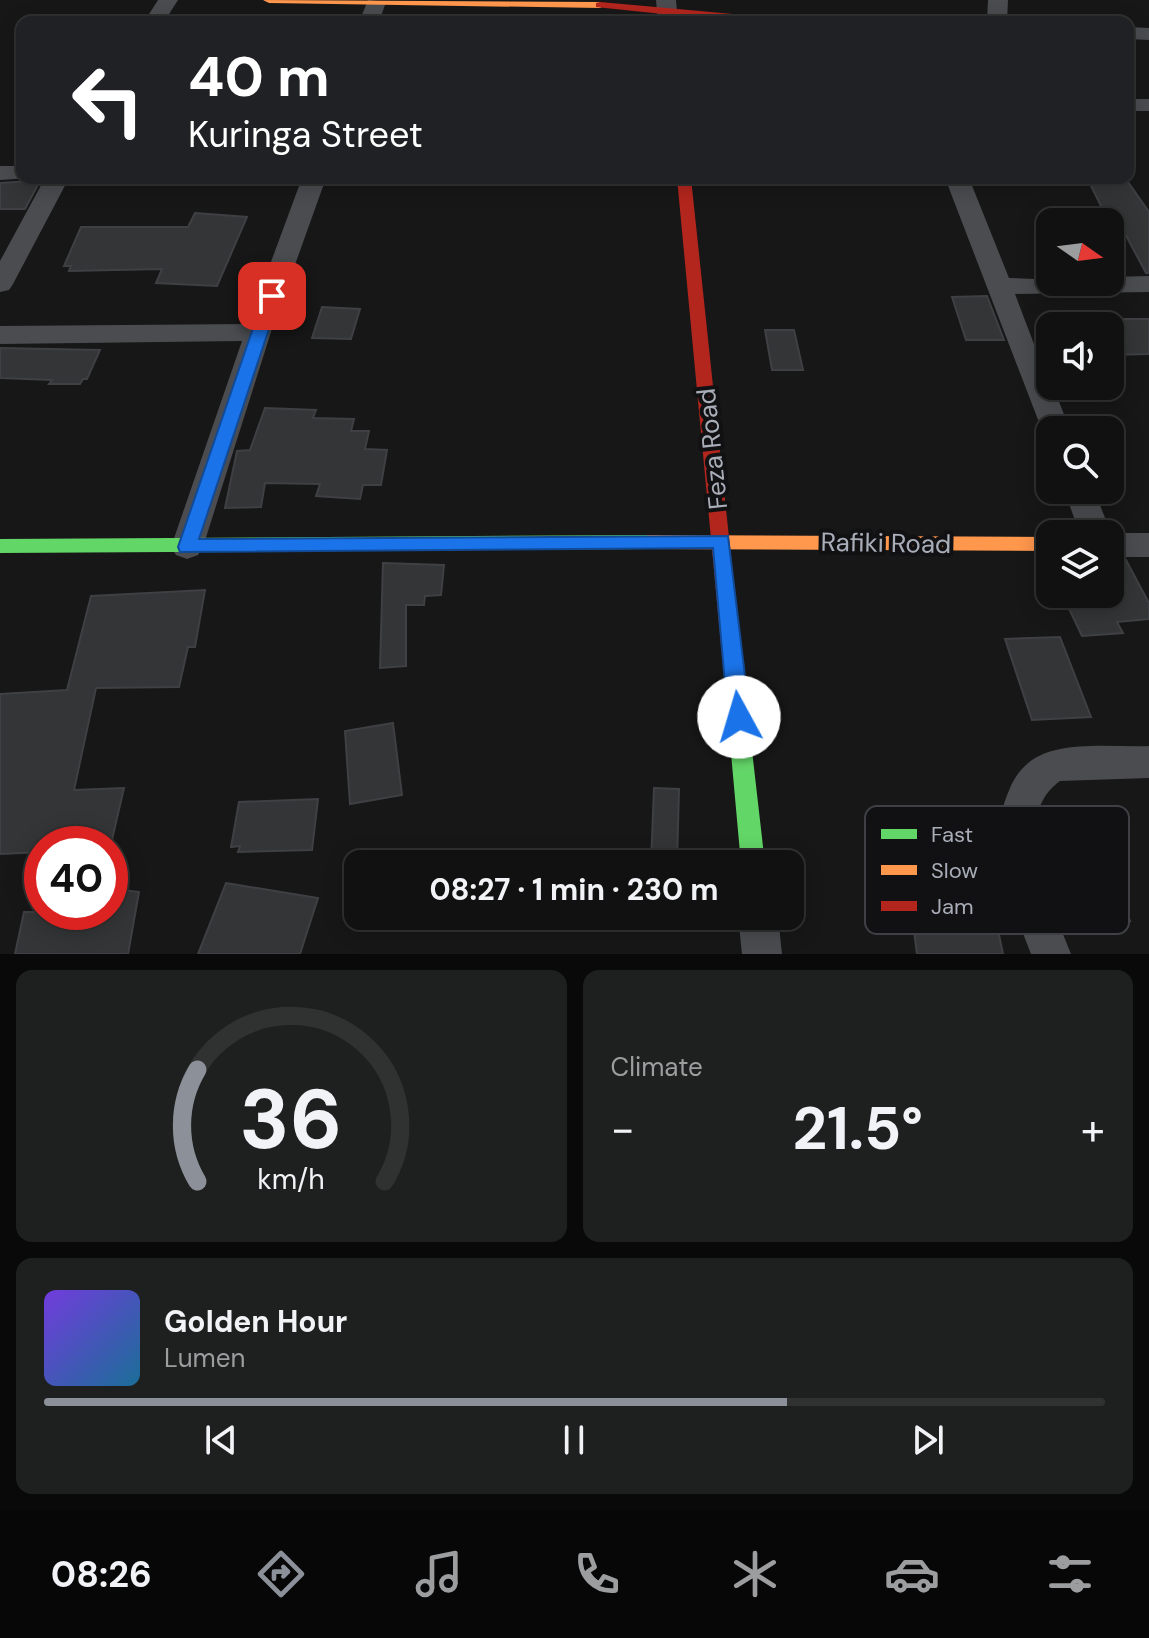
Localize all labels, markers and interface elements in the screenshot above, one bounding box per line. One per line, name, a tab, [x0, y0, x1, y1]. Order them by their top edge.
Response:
text: 40 m	[188, 40, 330, 113]
icon: left	[56, 48, 160, 152]
text: Kuringa Street	[188, 111, 423, 158]
north arrow	[1036, 208, 1124, 296]
map controls	[1036, 208, 1124, 608]
pin	[238, 262, 306, 330]
icon: arrive	[250, 274, 294, 318]
button: sound	[1036, 312, 1124, 400]
street label: Feza Road	[689, 387, 735, 511]
button: search	[1036, 416, 1124, 504]
button: layers	[1036, 520, 1124, 608]
street label: Rafiki Road	[820, 525, 952, 561]
position arrow	[697, 675, 781, 759]
legend	[865, 806, 1129, 934]
text: Fast	[931, 820, 973, 849]
speed limit sign: 40	[24, 826, 128, 930]
text: Slow	[931, 856, 978, 885]
text: 08:27 · 1 min · 230 m	[430, 870, 719, 909]
text: Jam	[931, 892, 974, 921]
text: Climate	[611, 1050, 703, 1084]
text: 36	[240, 1065, 343, 1174]
text: 21.5°	[792, 1089, 923, 1168]
text: −	[611, 1100, 635, 1158]
text: +	[1081, 1100, 1105, 1158]
text: km/h	[257, 1161, 325, 1198]
text: Golden Hour	[164, 1302, 347, 1341]
text: Lumen	[164, 1341, 245, 1375]
icon: previous	[199, 1418, 243, 1462]
icon: pause	[552, 1418, 596, 1462]
icon: next	[906, 1418, 950, 1462]
icon: directions	[253, 1546, 309, 1602]
icon: music	[411, 1546, 467, 1602]
icon: phone	[569, 1546, 625, 1602]
icon: climate	[727, 1546, 783, 1602]
icon: car	[884, 1546, 940, 1602]
icon: filters	[1042, 1546, 1098, 1602]
text: 08:26	[51, 1551, 152, 1598]

